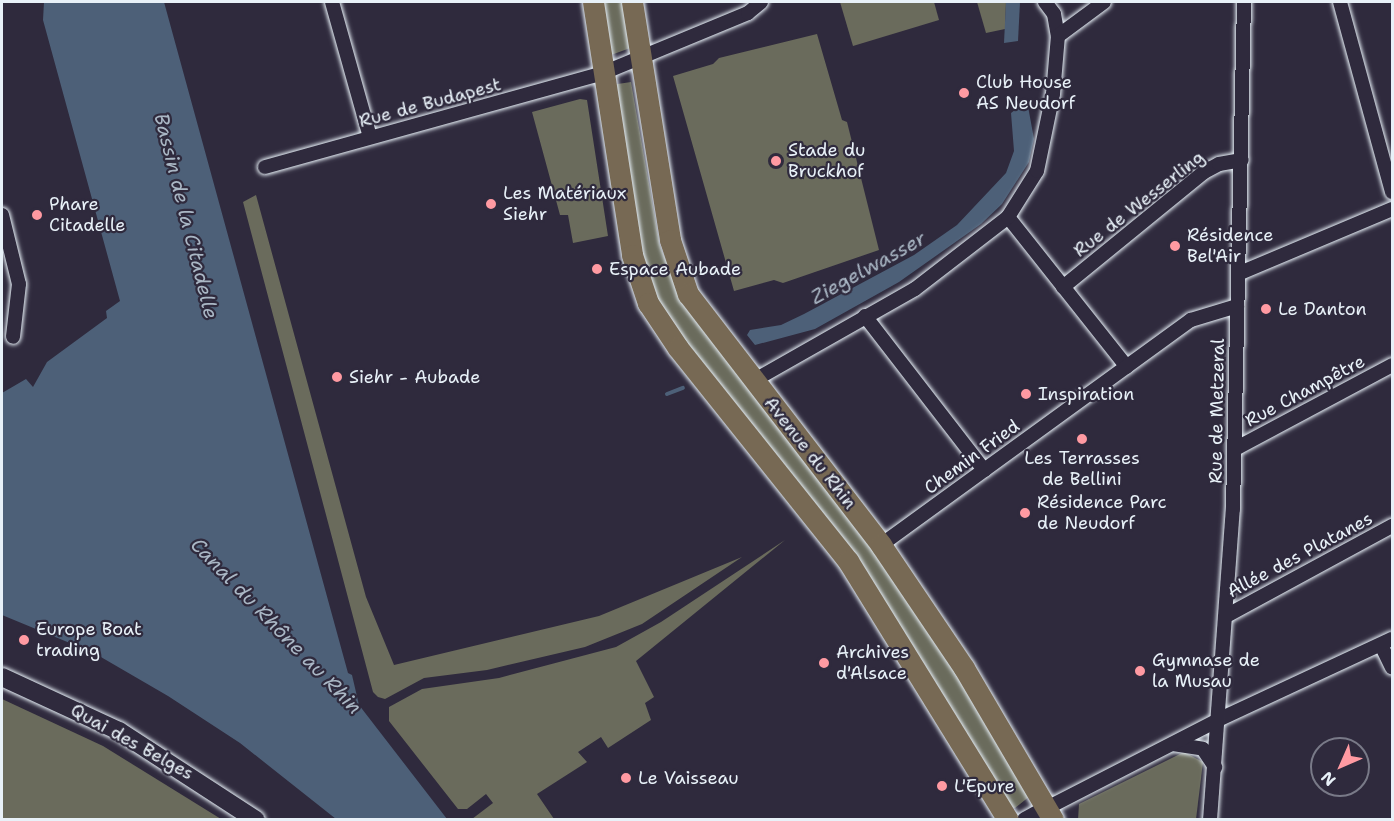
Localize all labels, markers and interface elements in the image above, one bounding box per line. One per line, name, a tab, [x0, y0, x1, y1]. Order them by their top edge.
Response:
place label: Club House AS Neudorf	[976, 72, 1075, 115]
street label: Rue de Budapest	[357, 74, 503, 132]
marker: Club House AS Neudorf	[957, 86, 971, 100]
water label: Bassin de la Citadelle	[149, 111, 223, 321]
place label: Stade du Bruckhof	[788, 140, 865, 182]
street label: Rue de Wesserling	[1069, 146, 1209, 262]
marker: Stade du Bruckhof	[769, 154, 783, 168]
place label: Les Matériaux Siehr	[503, 183, 626, 226]
place label: Phare Citadelle	[49, 194, 125, 236]
marker: Les Matériaux Siehr	[484, 197, 498, 211]
marker: Phare Citadelle	[30, 208, 44, 222]
place label: Résidence Bel'Air	[1187, 225, 1273, 268]
water label: Ziegelwasser	[806, 226, 930, 310]
marker: Résidence Bel'Air	[1168, 239, 1182, 253]
place label: Espace Aubade	[609, 258, 741, 280]
marker: Espace Aubade	[590, 262, 604, 276]
place label: Le Danton	[1278, 298, 1367, 320]
marker: Le Danton	[1259, 302, 1273, 316]
street label: Rue de Metzeral	[1205, 338, 1229, 484]
street label: Rue Champêtre	[1241, 350, 1369, 432]
place label: Siehr - Aubade	[349, 366, 480, 388]
marker: Siehr - Aubade	[330, 370, 344, 384]
place label: Inspiration	[1038, 383, 1134, 405]
marker: Inspiration	[1019, 387, 1033, 401]
street label: Avenue du Rhin	[759, 393, 861, 513]
street label: Chemin Fried	[920, 415, 1024, 499]
marker: Les Terrasses de Bellini	[1075, 432, 1089, 446]
place label: Les Terrasses de Bellini	[1024, 448, 1140, 490]
place label: Résidence Parc de Neudorf	[1037, 492, 1167, 534]
marker: Résidence Parc de Neudorf	[1018, 506, 1032, 520]
street label: Allée des Platanes	[1224, 508, 1376, 602]
water label: Canal du Rhône au Rhin	[185, 533, 367, 719]
place label: Europe Boat trading	[36, 619, 142, 662]
marker: Europe Boat trading	[17, 633, 31, 647]
place label: Archives d'Alsace	[836, 642, 909, 684]
place label: Gymnase de la Musau	[1152, 650, 1260, 692]
marker: Archives d'Alsace	[817, 656, 831, 670]
marker: Gymnase de la Musau	[1133, 664, 1147, 678]
street label: Quai des Belges	[67, 699, 197, 785]
north arrow	[1310, 737, 1370, 797]
place label: Le Vaisseau	[638, 767, 739, 789]
text: N	[1316, 767, 1340, 791]
marker: Le Vaisseau	[619, 771, 633, 785]
place label: L'Epure	[954, 775, 1015, 797]
marker: L'Epure	[935, 779, 949, 793]

